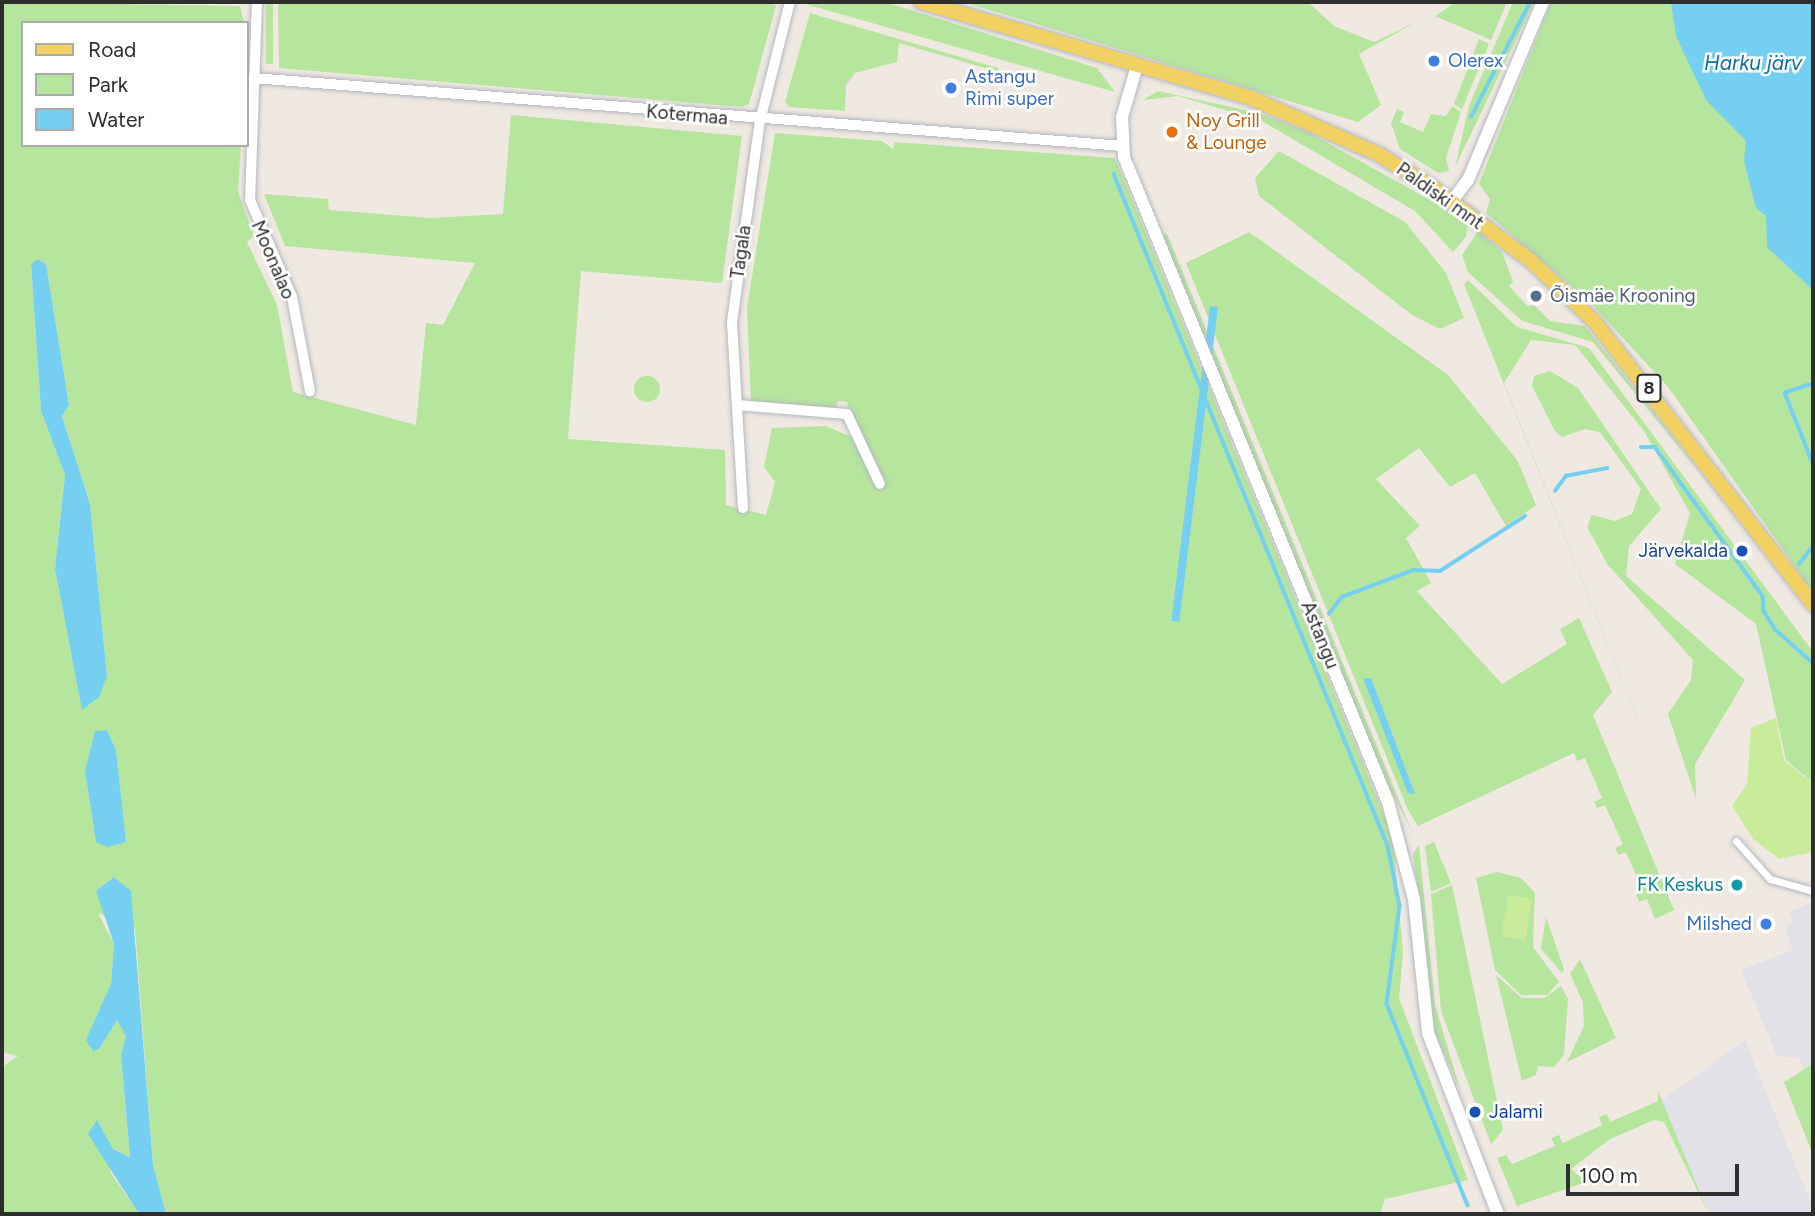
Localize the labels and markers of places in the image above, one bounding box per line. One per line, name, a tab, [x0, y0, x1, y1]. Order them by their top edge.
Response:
place label: Olerex	[1448, 50, 1503, 72]
marker: Olerex	[1426, 53, 1442, 69]
place label: Astangu Rimi super	[965, 66, 1054, 110]
marker: Astangu Rimi super	[943, 80, 959, 96]
place label: Noy Grill & Lounge	[1186, 110, 1267, 154]
marker: Noy Grill & Lounge	[1164, 124, 1180, 140]
place label: Õismäe Krooning	[1550, 285, 1696, 307]
marker: Õismäe Krooning	[1528, 288, 1544, 304]
place label: Järvekalda	[1638, 540, 1728, 562]
marker: Järvekalda	[1734, 543, 1750, 559]
place label: FK Keskus	[1637, 874, 1723, 896]
marker: FK Keskus	[1729, 877, 1745, 893]
place label: Milshed	[1686, 913, 1752, 935]
marker: Milshed	[1758, 916, 1774, 932]
place label: Jalami	[1489, 1101, 1543, 1123]
marker: Jalami	[1467, 1104, 1483, 1120]

